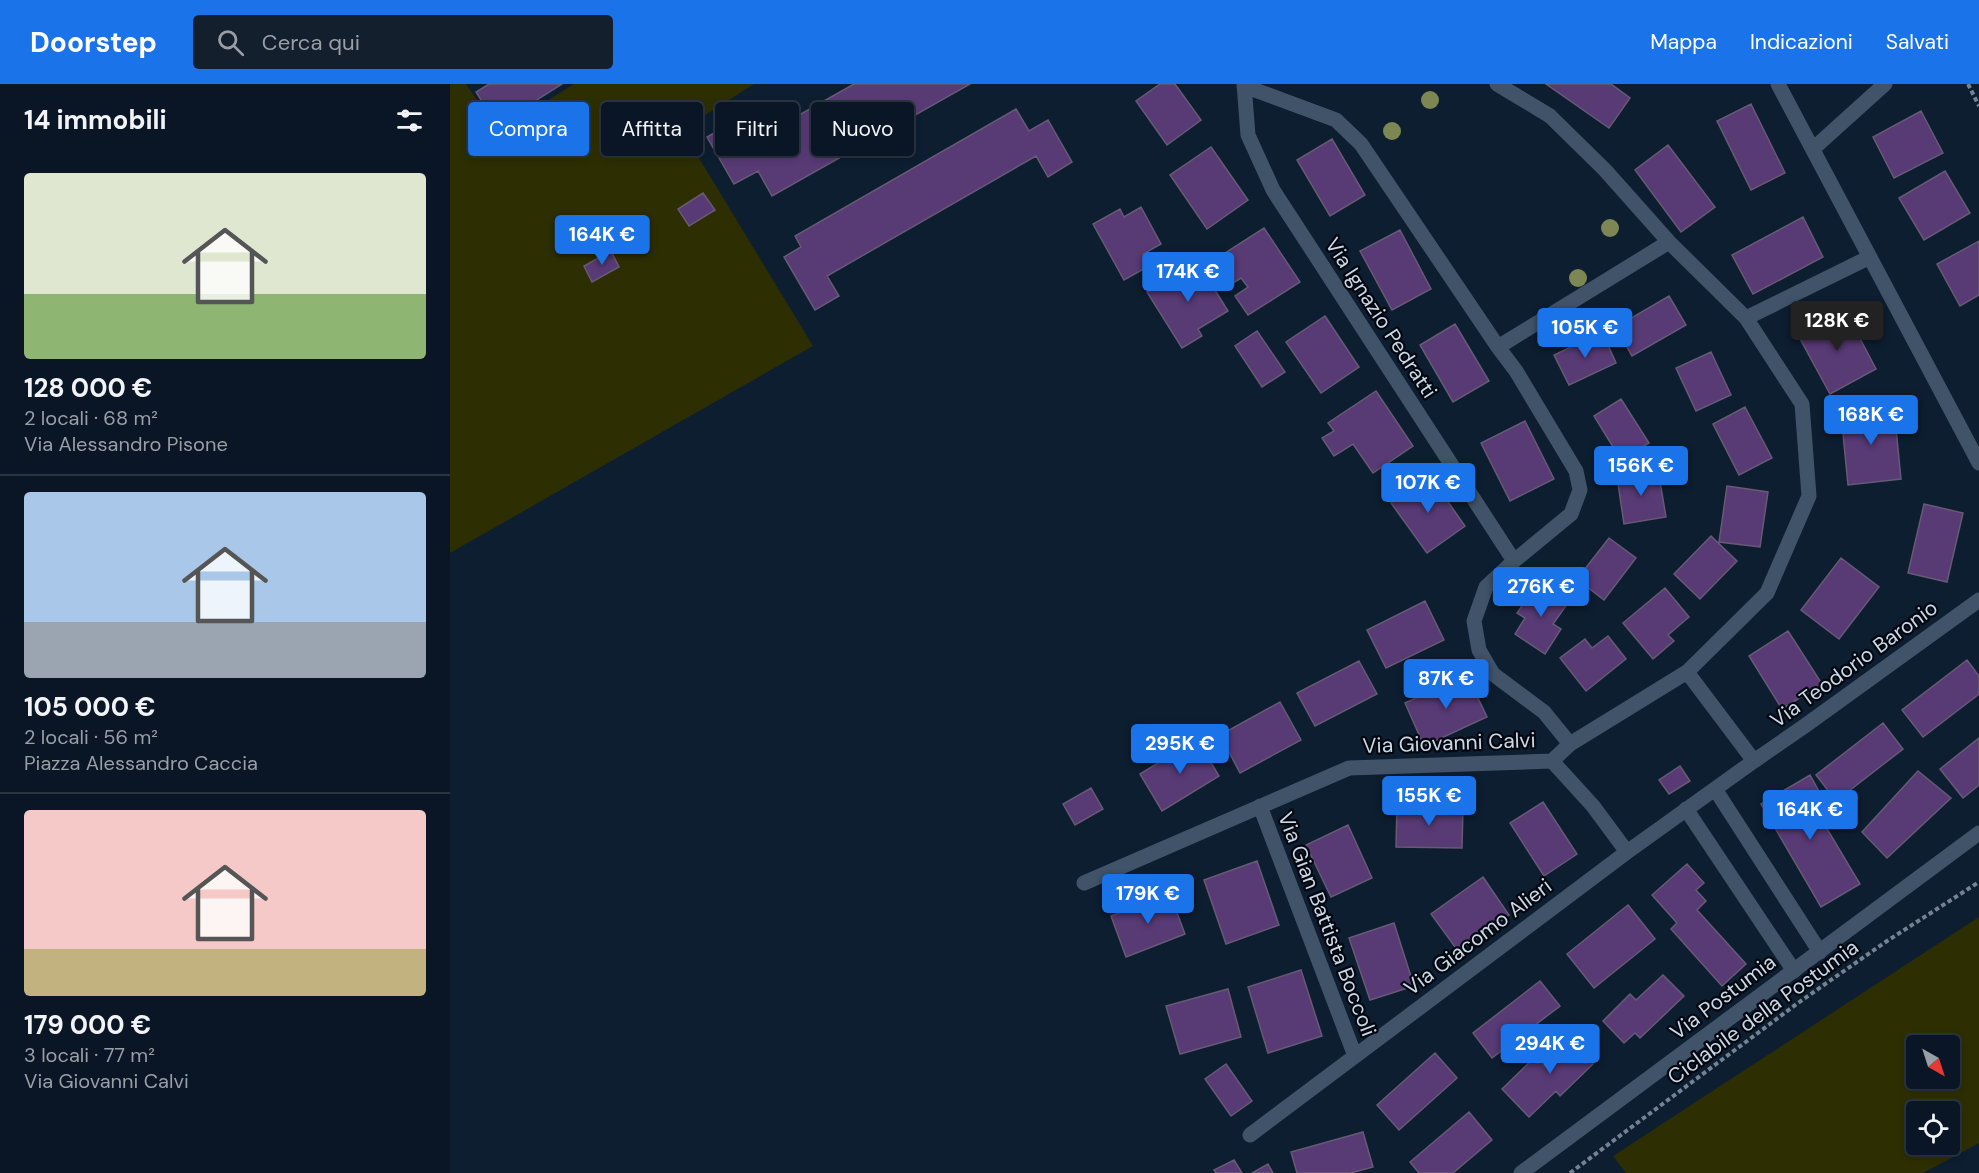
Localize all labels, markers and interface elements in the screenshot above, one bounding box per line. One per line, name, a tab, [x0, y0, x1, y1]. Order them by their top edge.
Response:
search box	[193, 15, 613, 69]
text: Doorstep	[30, 24, 157, 61]
icon: search	[214, 26, 247, 59]
text: Cerca qui	[262, 28, 360, 57]
text: Mappa	[1650, 28, 1717, 56]
text: Indicazioni	[1750, 28, 1853, 56]
text: Salvati	[1886, 28, 1949, 56]
chip: Compra	[468, 102, 589, 156]
chip: Affitta	[601, 102, 703, 156]
chip: Filtri	[715, 102, 799, 156]
chip: Nuovo	[811, 102, 914, 156]
text: 14 immobili	[24, 103, 167, 137]
icon: filters	[393, 104, 426, 137]
icon: home	[171, 212, 279, 320]
pin: 164K €	[553, 215, 651, 266]
text: 164K €	[569, 221, 635, 247]
street label: Via Ignazio Pedratti	[1319, 232, 1443, 404]
pin: 174K €	[1139, 252, 1237, 303]
text: 174K €	[1156, 258, 1220, 284]
pin: 128K €	[1788, 301, 1886, 352]
text: 128K €	[1805, 307, 1869, 333]
pin: 105K €	[1536, 308, 1634, 359]
text: 105K €	[1551, 314, 1619, 340]
text: 128 000 €	[24, 371, 152, 405]
pin: 168K €	[1822, 395, 1920, 446]
text: 168K €	[1838, 401, 1904, 427]
text: 2 locali · 68 m²	[24, 405, 158, 431]
text: Via Alessandro Pisone	[24, 431, 228, 457]
pin: 156K €	[1592, 446, 1690, 497]
text: 156K €	[1608, 452, 1674, 478]
pin: 107K €	[1379, 463, 1477, 514]
text: 107K €	[1395, 469, 1461, 495]
icon: home	[171, 531, 279, 639]
pin: 276K €	[1492, 567, 1590, 618]
text: 276K €	[1507, 573, 1575, 599]
street label: Via Teodorio Baronio	[1765, 594, 1943, 734]
pin: 87K €	[1404, 659, 1488, 710]
text: 87K €	[1418, 665, 1474, 691]
text: 105 000 €	[24, 690, 156, 724]
text: 2 locali · 56 m²	[24, 724, 158, 750]
pin: 295K €	[1131, 724, 1229, 775]
street label: Via Giovanni Calvi	[1362, 726, 1536, 760]
text: 295K €	[1145, 730, 1215, 756]
text: Piazza Alessandro Caccia	[24, 750, 258, 776]
pin: 155K €	[1380, 776, 1478, 827]
text: 155K €	[1396, 782, 1462, 808]
pin: 164K €	[1761, 790, 1859, 841]
text: 164K €	[1777, 796, 1843, 822]
street label: Via Gian Battista Boccoli	[1271, 808, 1383, 1040]
icon: home	[171, 849, 279, 957]
street label: Via Giacomo Alieri	[1398, 872, 1558, 1002]
pin: 179K €	[1099, 874, 1197, 925]
text: 179K €	[1116, 880, 1180, 906]
street label: Ciclabile della Postumia	[1662, 933, 1864, 1091]
street label: Via Postumia	[1664, 948, 1782, 1046]
text: 179 000 €	[24, 1008, 151, 1042]
pin: 294K €	[1501, 1024, 1599, 1075]
text: 294K €	[1515, 1030, 1585, 1056]
north arrow	[1906, 1035, 1960, 1089]
map controls	[1906, 1035, 1960, 1155]
text: 3 locali · 77 m²	[24, 1042, 155, 1068]
text: Via Giovanni Calvi	[24, 1068, 189, 1094]
button: locate	[1906, 1101, 1960, 1155]

